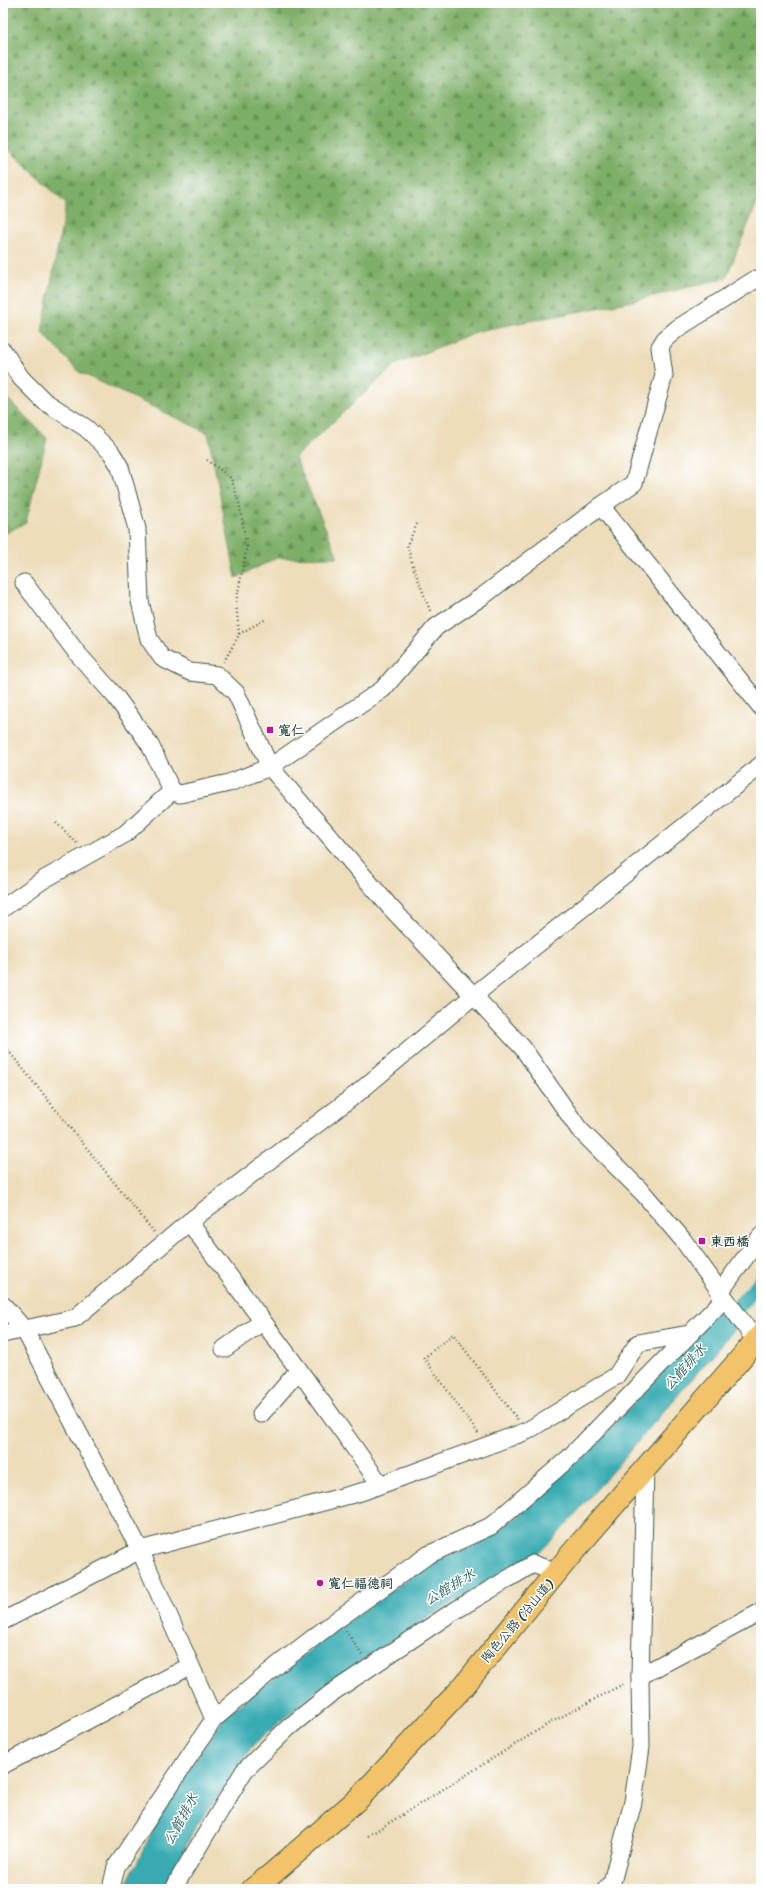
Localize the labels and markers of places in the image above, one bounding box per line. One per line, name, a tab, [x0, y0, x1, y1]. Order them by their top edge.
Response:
place label: 寬仁	[278, 719, 304, 742]
marker: 寬仁	[265, 725, 275, 735]
place label: 東西橋	[710, 1230, 750, 1253]
marker: 東西橋	[697, 1236, 707, 1246]
place label: 寬仁福德祠	[328, 1572, 393, 1595]
marker: 寬仁福德祠	[315, 1578, 325, 1588]

